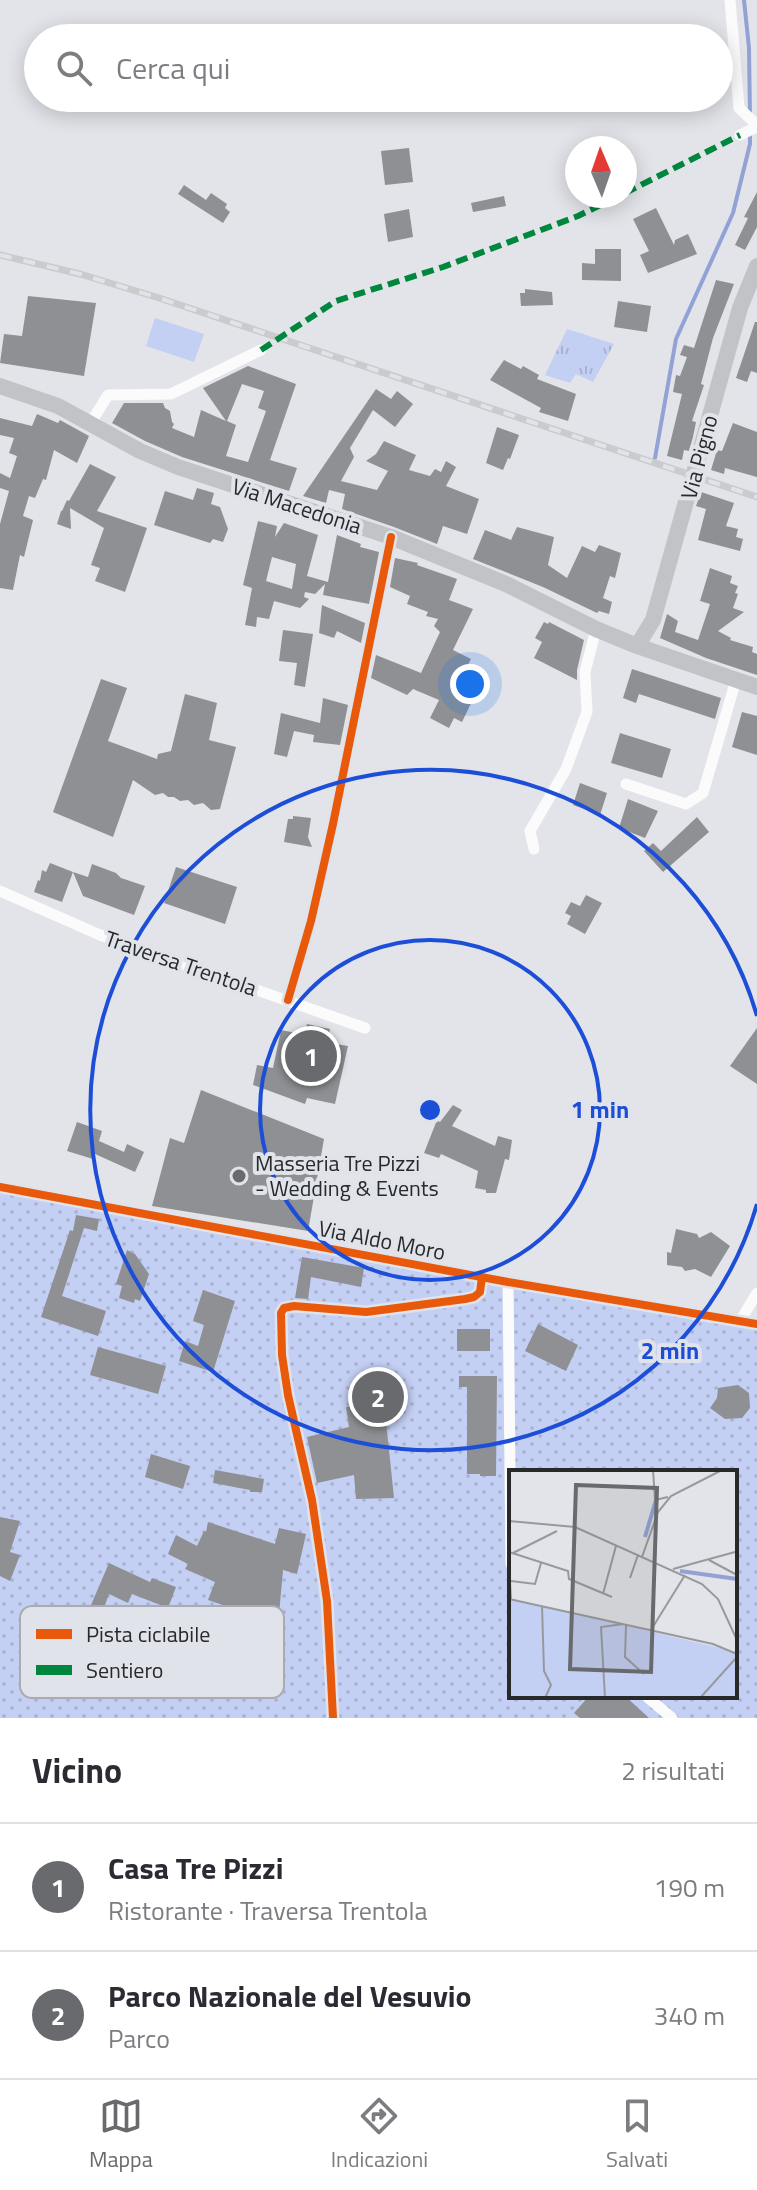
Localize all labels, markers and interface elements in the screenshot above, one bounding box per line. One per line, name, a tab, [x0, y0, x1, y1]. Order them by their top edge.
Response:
search box	[24, 24, 733, 112]
text: Cerca qui	[116, 45, 230, 91]
icon: search	[52, 46, 96, 90]
north arrow	[565, 136, 637, 208]
street label: Via Pigno	[671, 411, 727, 503]
street label: Via Macedonia	[228, 469, 366, 543]
your location	[450, 664, 490, 704]
street label: Traversa Trentola	[100, 921, 262, 1005]
pin: 1	[285, 1026, 337, 1086]
text: 1 min	[571, 1091, 629, 1127]
centre of rings	[416, 1096, 444, 1124]
place label: Masseria Tre Pizzi - Wedding & Events	[255, 1146, 439, 1205]
marker: Masseria Tre Pizzi - Wedding & Events	[230, 1167, 248, 1185]
street label: Via Aldo Moro	[316, 1211, 448, 1269]
text: 2 min	[641, 1332, 699, 1368]
pin: 2	[352, 1367, 404, 1427]
inset map	[509, 1470, 737, 1698]
legend	[20, 1606, 284, 1698]
text: Pista ciclabile	[86, 1617, 210, 1651]
text: Sentiero	[86, 1653, 163, 1687]
text: Vicino	[32, 1744, 122, 1796]
text: 2 risultati	[621, 1751, 725, 1790]
text: Casa Tre Pizzi	[108, 1845, 283, 1891]
text: 1	[51, 1868, 65, 1907]
text: 190 m	[654, 1868, 725, 1907]
text: Ristorante · Traversa Trentola	[108, 1891, 428, 1930]
text: Parco Nazionale del Vesuvio	[108, 1973, 472, 2019]
text: 2	[51, 1996, 65, 2035]
text: 340 m	[654, 1996, 725, 2035]
text: Parco	[108, 2019, 170, 2058]
tab: Mappa	[89, 2094, 153, 2176]
tab: Indicazioni	[331, 2094, 428, 2176]
tab: Salvati	[606, 2094, 668, 2176]

